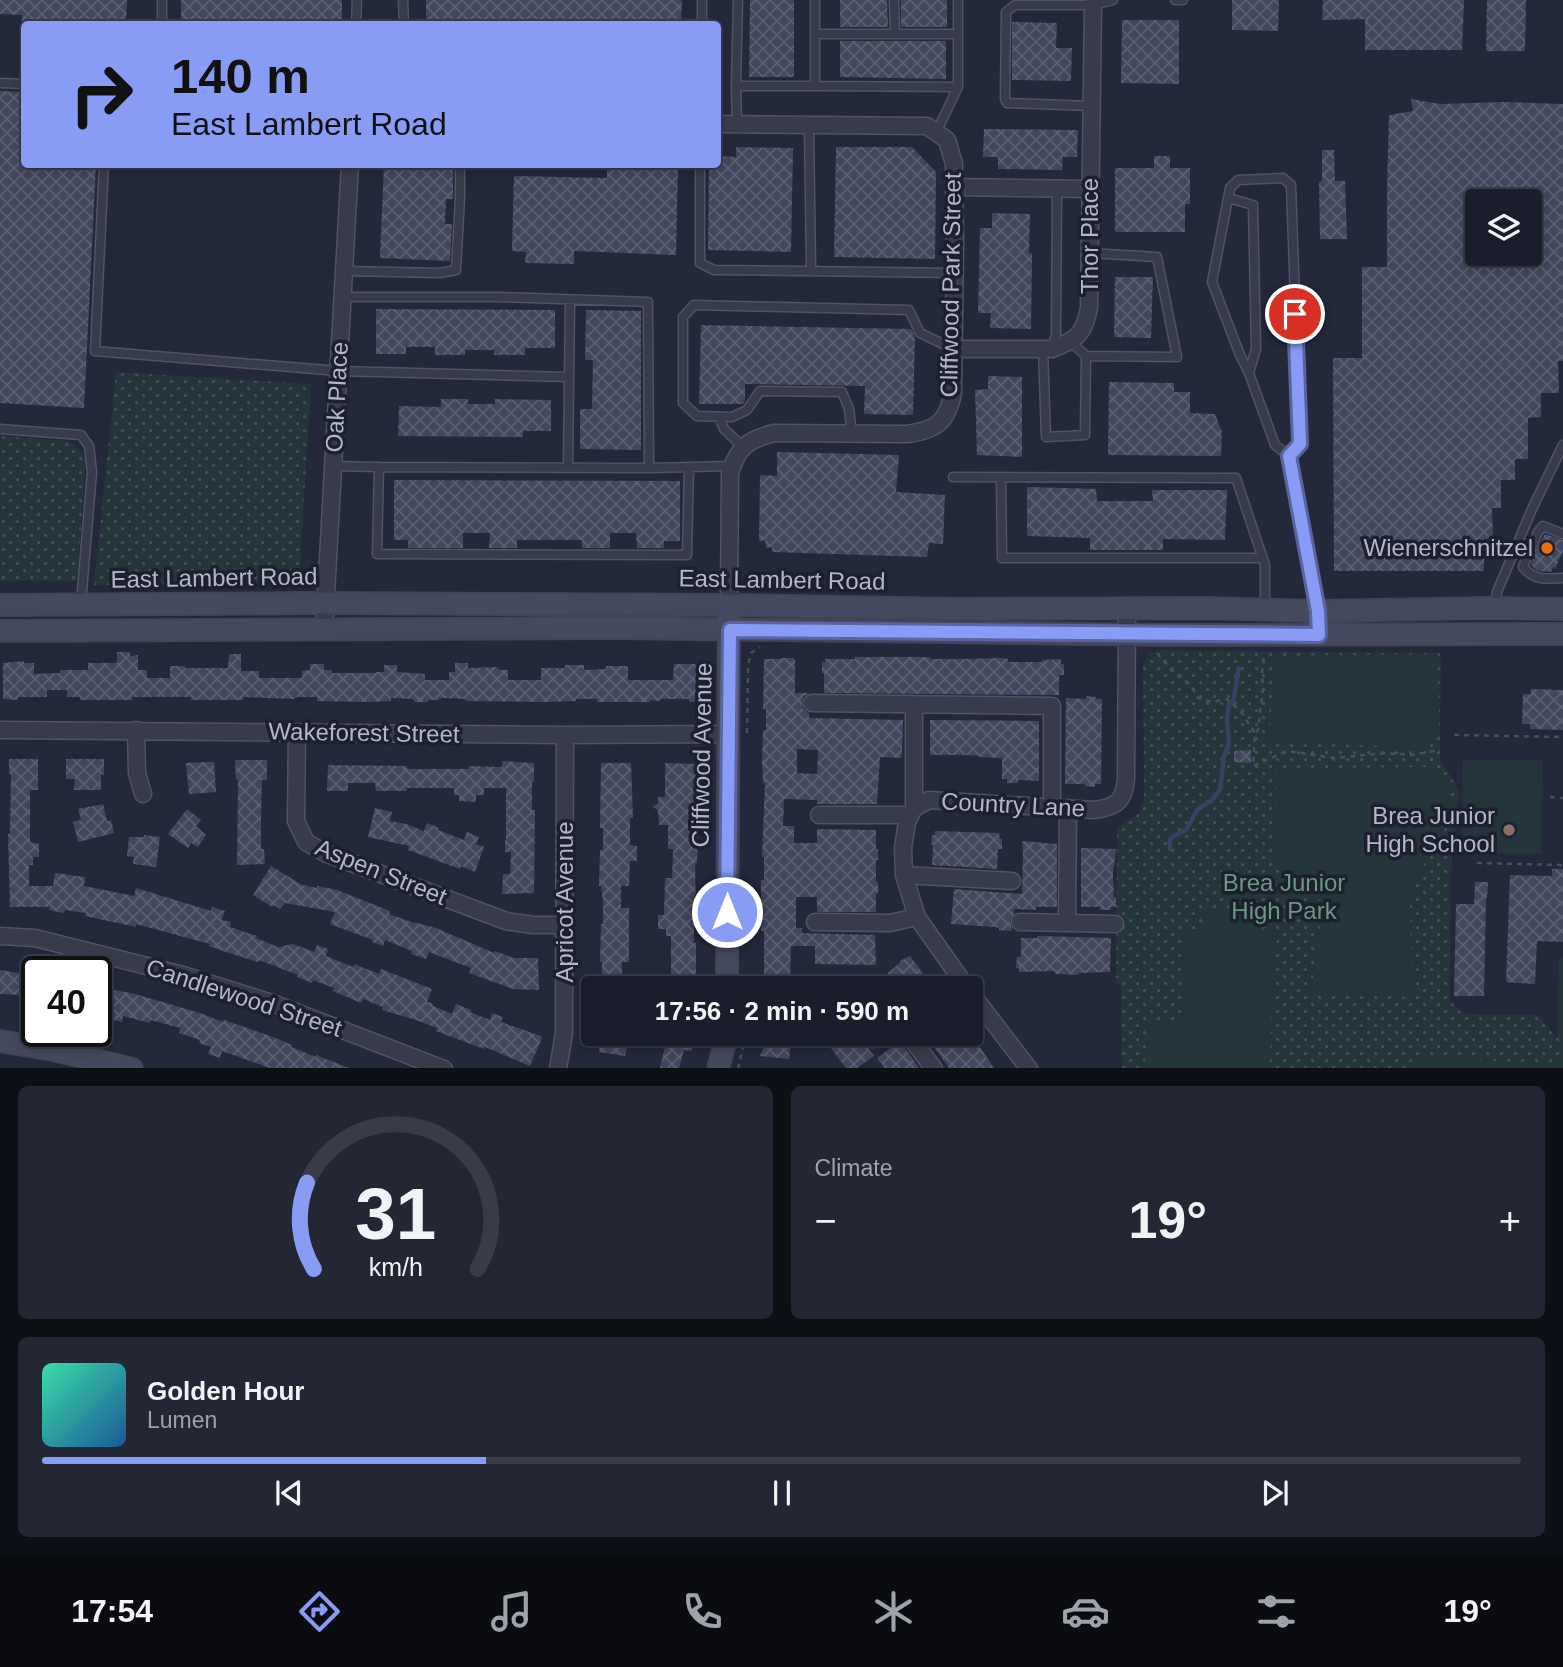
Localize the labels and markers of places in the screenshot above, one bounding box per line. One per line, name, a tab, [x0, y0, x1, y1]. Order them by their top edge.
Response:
pin	[1265, 284, 1325, 344]
place label: Wienerschnitzel	[1364, 534, 1533, 561]
marker: Wienerschnitzel	[1539, 540, 1555, 556]
place label: Brea Junior High School	[1366, 802, 1495, 857]
marker: Brea Junior High School	[1501, 822, 1517, 838]

